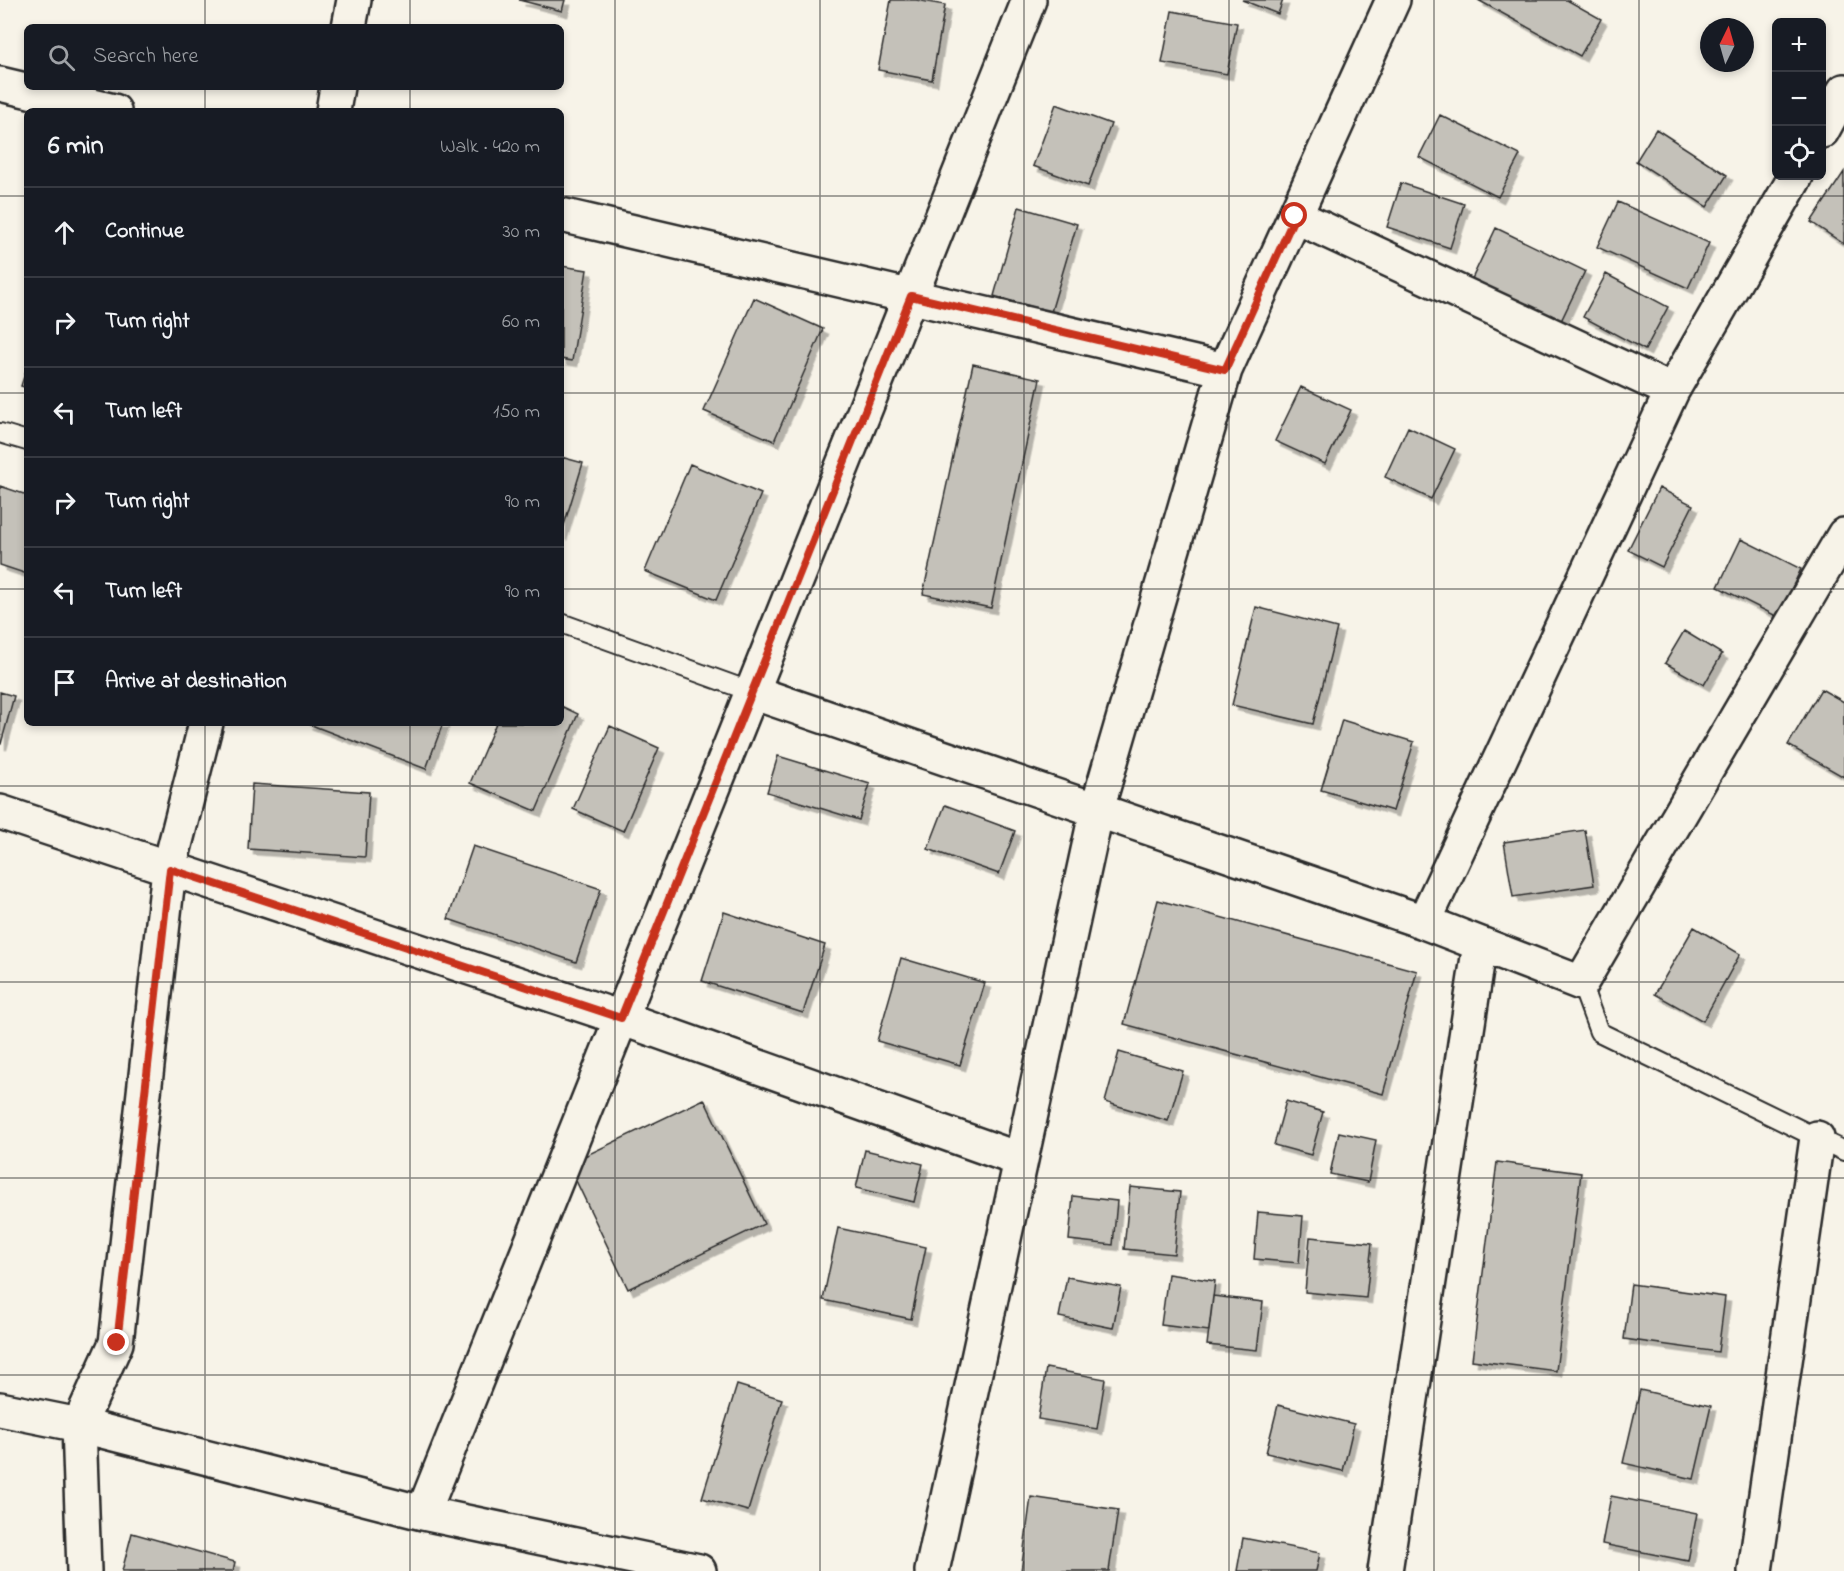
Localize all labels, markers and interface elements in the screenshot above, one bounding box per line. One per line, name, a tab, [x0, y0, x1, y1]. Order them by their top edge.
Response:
north arrow	[1700, 18, 1754, 72]
map controls	[1772, 18, 1826, 180]
button: +	[1772, 18, 1826, 72]
search box	[24, 24, 564, 90]
icon: search	[45, 41, 78, 74]
text: Search here	[93, 41, 198, 73]
button: −	[1772, 72, 1826, 126]
button: locate	[1772, 126, 1826, 180]
text: 6 min	[48, 128, 104, 166]
text: Walk · 420 m	[440, 133, 540, 162]
route start	[1281, 202, 1307, 228]
icon: ahead	[48, 216, 81, 249]
text: Continue	[105, 216, 184, 248]
text: 30 m	[503, 218, 540, 247]
icon: right	[48, 306, 81, 339]
text: Turn right	[105, 306, 190, 338]
text: 60 m	[502, 308, 540, 337]
icon: left	[48, 396, 81, 429]
text: Turn left	[105, 396, 182, 428]
text: 150 m	[493, 398, 540, 427]
icon: right	[48, 486, 81, 519]
text: Turn right	[105, 486, 190, 518]
text: 90 m	[505, 488, 540, 517]
icon: left	[48, 576, 81, 609]
text: Turn left	[105, 576, 182, 608]
text: 90 m	[505, 578, 540, 607]
icon: arrive	[48, 666, 81, 699]
text: Arrive at destination	[105, 666, 287, 698]
route end	[103, 1329, 129, 1355]

